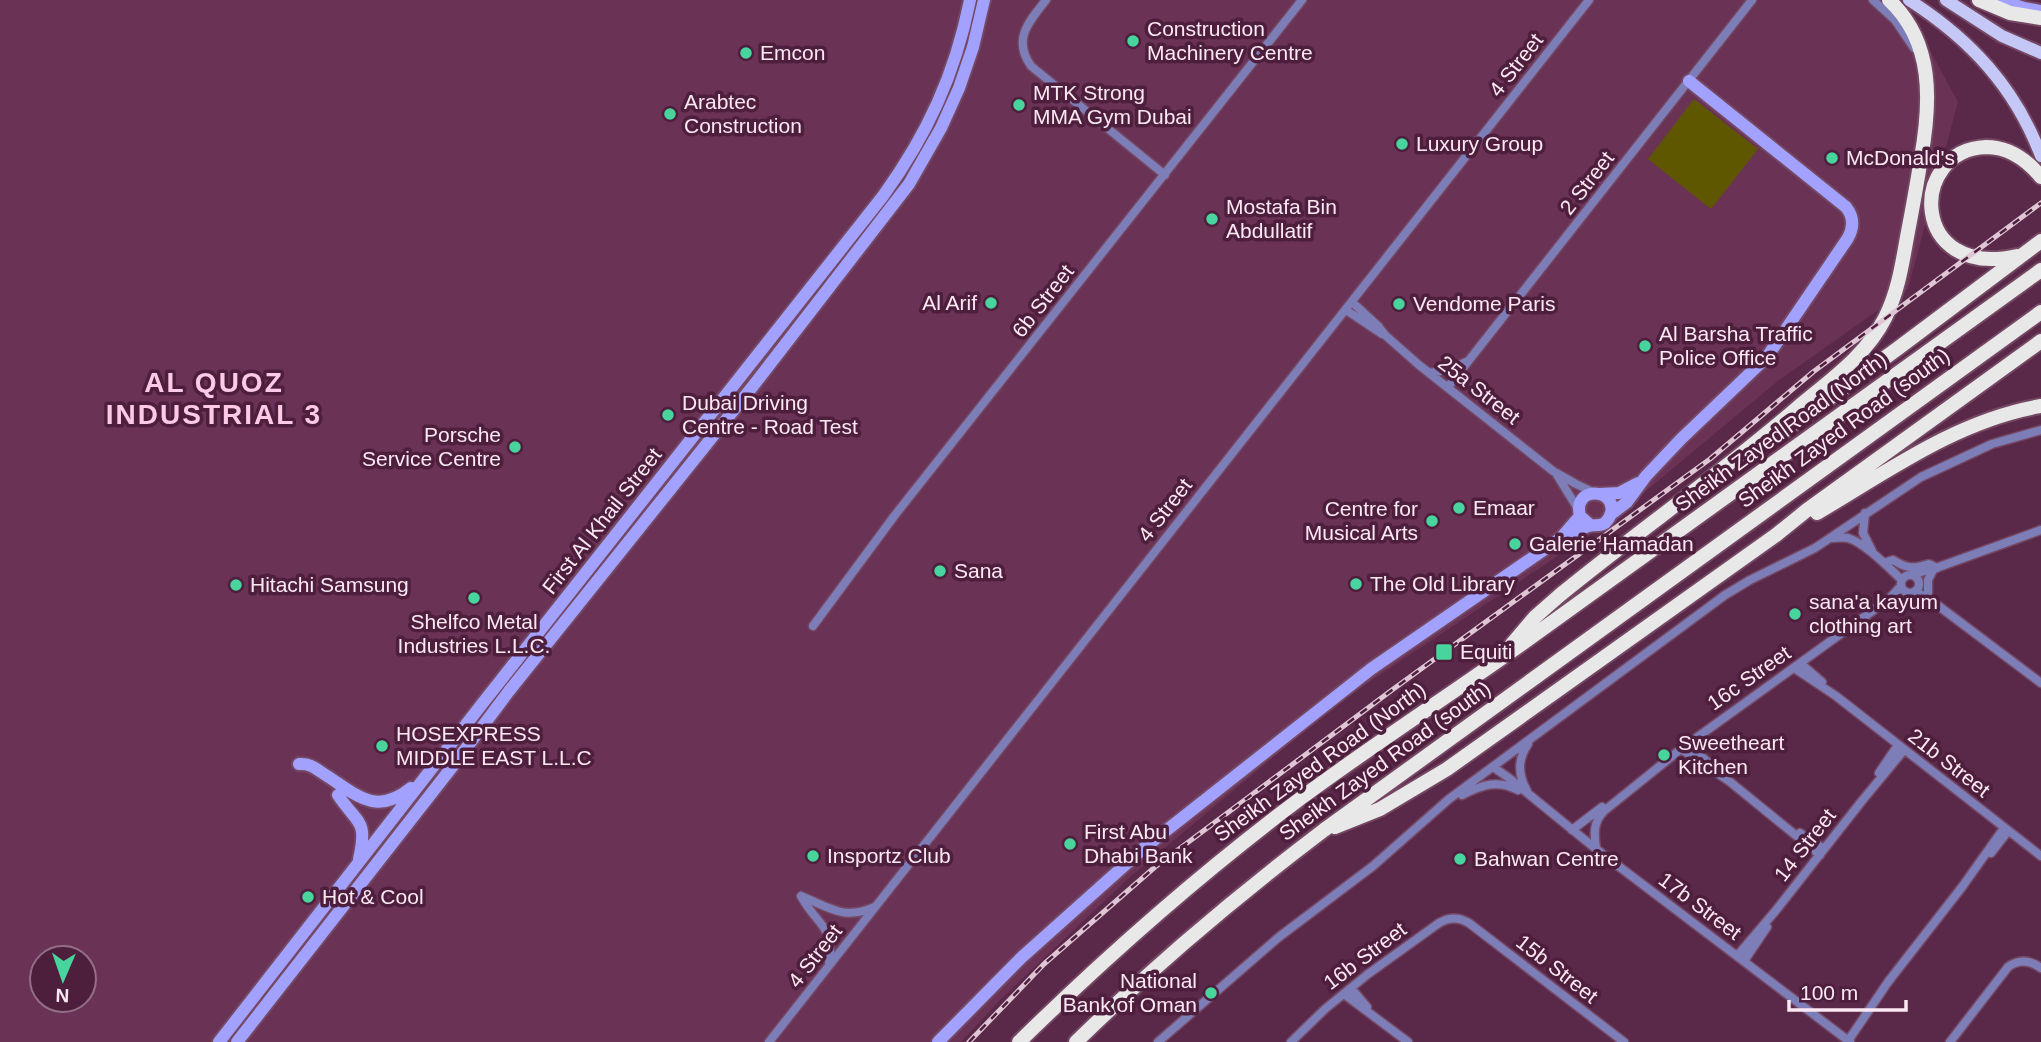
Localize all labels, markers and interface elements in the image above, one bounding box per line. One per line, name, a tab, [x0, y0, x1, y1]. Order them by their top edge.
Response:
place label: Construction Machinery Centre	[1147, 17, 1313, 64]
street label: 4 Street	[1484, 29, 1547, 101]
marker: Construction Machinery Centre	[1125, 33, 1141, 49]
place label: Emcon	[760, 41, 825, 64]
marker: Emcon	[738, 45, 754, 61]
place label: MTK Strong MMA Gym Dubai	[1033, 81, 1192, 128]
place label: Arabtec Construction	[684, 90, 802, 137]
marker: MTK Strong MMA Gym Dubai	[1011, 97, 1027, 113]
marker: Arabtec Construction	[662, 106, 678, 122]
place label: Luxury Group	[1416, 132, 1543, 155]
marker: Luxury Group	[1394, 136, 1410, 152]
place label: McDonald's	[1846, 146, 1955, 169]
street label: 2 Street	[1555, 147, 1618, 219]
marker: McDonald's	[1824, 150, 1840, 166]
place label: Mostafa Bin Abdullatif	[1226, 195, 1337, 242]
marker: Mostafa Bin Abdullatif	[1204, 211, 1220, 227]
street label: 6b Street	[1007, 260, 1078, 341]
place label: Al Arif	[922, 291, 977, 314]
place label: Vendome Paris	[1413, 292, 1555, 315]
marker: Al Arif	[983, 295, 999, 311]
marker: Vendome Paris	[1391, 296, 1407, 312]
place label: Al Barsha Traffic Police Office	[1659, 322, 1813, 369]
marker: Al Barsha Traffic Police Office	[1637, 338, 1653, 354]
street label: Sheikh Zayed Road (south)	[1734, 343, 1954, 512]
street label: Sheikh Zayed Road (North)	[1671, 347, 1891, 516]
street label: 25a Street	[1434, 351, 1525, 429]
district label: AL QUOZ INDUSTRIAL 3	[106, 367, 322, 430]
place label: Dubai Driving Centre - Road Test	[682, 391, 858, 438]
marker: Dubai Driving Centre - Road Test	[660, 407, 676, 423]
place label: Porsche Service Centre	[362, 423, 501, 470]
marker: Porsche Service Centre	[507, 439, 523, 455]
street label: First Al Khail Street	[538, 443, 666, 598]
street label: 4 Street	[1133, 474, 1196, 546]
place label: Emaar	[1473, 496, 1535, 519]
place label: Centre for Musical Arts	[1305, 497, 1418, 544]
marker: Emaar	[1451, 500, 1467, 516]
marker: Centre for Musical Arts	[1424, 513, 1440, 529]
place label: Galerie Hamadan	[1529, 532, 1694, 555]
marker: Galerie Hamadan	[1507, 536, 1523, 552]
place label: Sana	[954, 559, 1003, 582]
marker: Sana	[932, 563, 948, 579]
place label: The Old Library	[1370, 572, 1515, 595]
place label: Hitachi Samsung	[250, 573, 409, 596]
marker: The Old Library	[1348, 576, 1364, 592]
marker: Hitachi Samsung	[228, 577, 244, 593]
marker: Shelfco Metal Industries L.L.C.	[466, 590, 482, 606]
place label: sana'a kayum clothing art	[1809, 590, 1938, 637]
marker: sana'a kayum clothing art	[1787, 606, 1803, 622]
place label: Shelfco Metal Industries L.L.C.	[398, 610, 550, 657]
place label: Equiti	[1460, 640, 1513, 663]
street label: 16c Street	[1703, 641, 1795, 714]
marker: Equiti	[1434, 642, 1454, 662]
street label: Sheikh Zayed Road (south)	[1275, 676, 1495, 845]
street label: Sheikh Zayed Road (North)	[1210, 677, 1430, 846]
place label: HOSEXPRESS MIDDLE EAST L.L.C	[396, 722, 592, 769]
street label: 21b Street	[1904, 724, 1995, 802]
place label: Sweetheart Kitchen	[1678, 731, 1784, 778]
marker: HOSEXPRESS MIDDLE EAST L.L.C	[374, 738, 390, 754]
marker: Sweetheart Kitchen	[1656, 747, 1672, 763]
street label: 14 Street	[1769, 804, 1840, 885]
place label: First Abu Dhabi Bank	[1084, 820, 1193, 867]
marker: First Abu Dhabi Bank	[1062, 836, 1078, 852]
place label: Insportz Club	[827, 844, 951, 867]
place label: Bahwan Centre	[1474, 847, 1619, 870]
marker: Insportz Club	[805, 848, 821, 864]
marker: Bahwan Centre	[1452, 851, 1468, 867]
street label: 17b Street	[1655, 867, 1746, 944]
place label: Hot & Cool	[322, 885, 424, 908]
marker: Hot & Cool	[300, 889, 316, 905]
street label: 16b Street	[1319, 917, 1410, 994]
street label: 4 Street	[783, 920, 846, 992]
street label: 15b Street	[1512, 930, 1603, 1008]
north arrow	[28, 944, 98, 1014]
scale bar	[1789, 968, 1906, 1012]
place label: National Bank of Oman	[1063, 969, 1197, 1016]
text: 100 m	[1800, 981, 1858, 1004]
text: N	[55, 985, 70, 1006]
marker: National Bank of Oman	[1203, 985, 1219, 1001]

